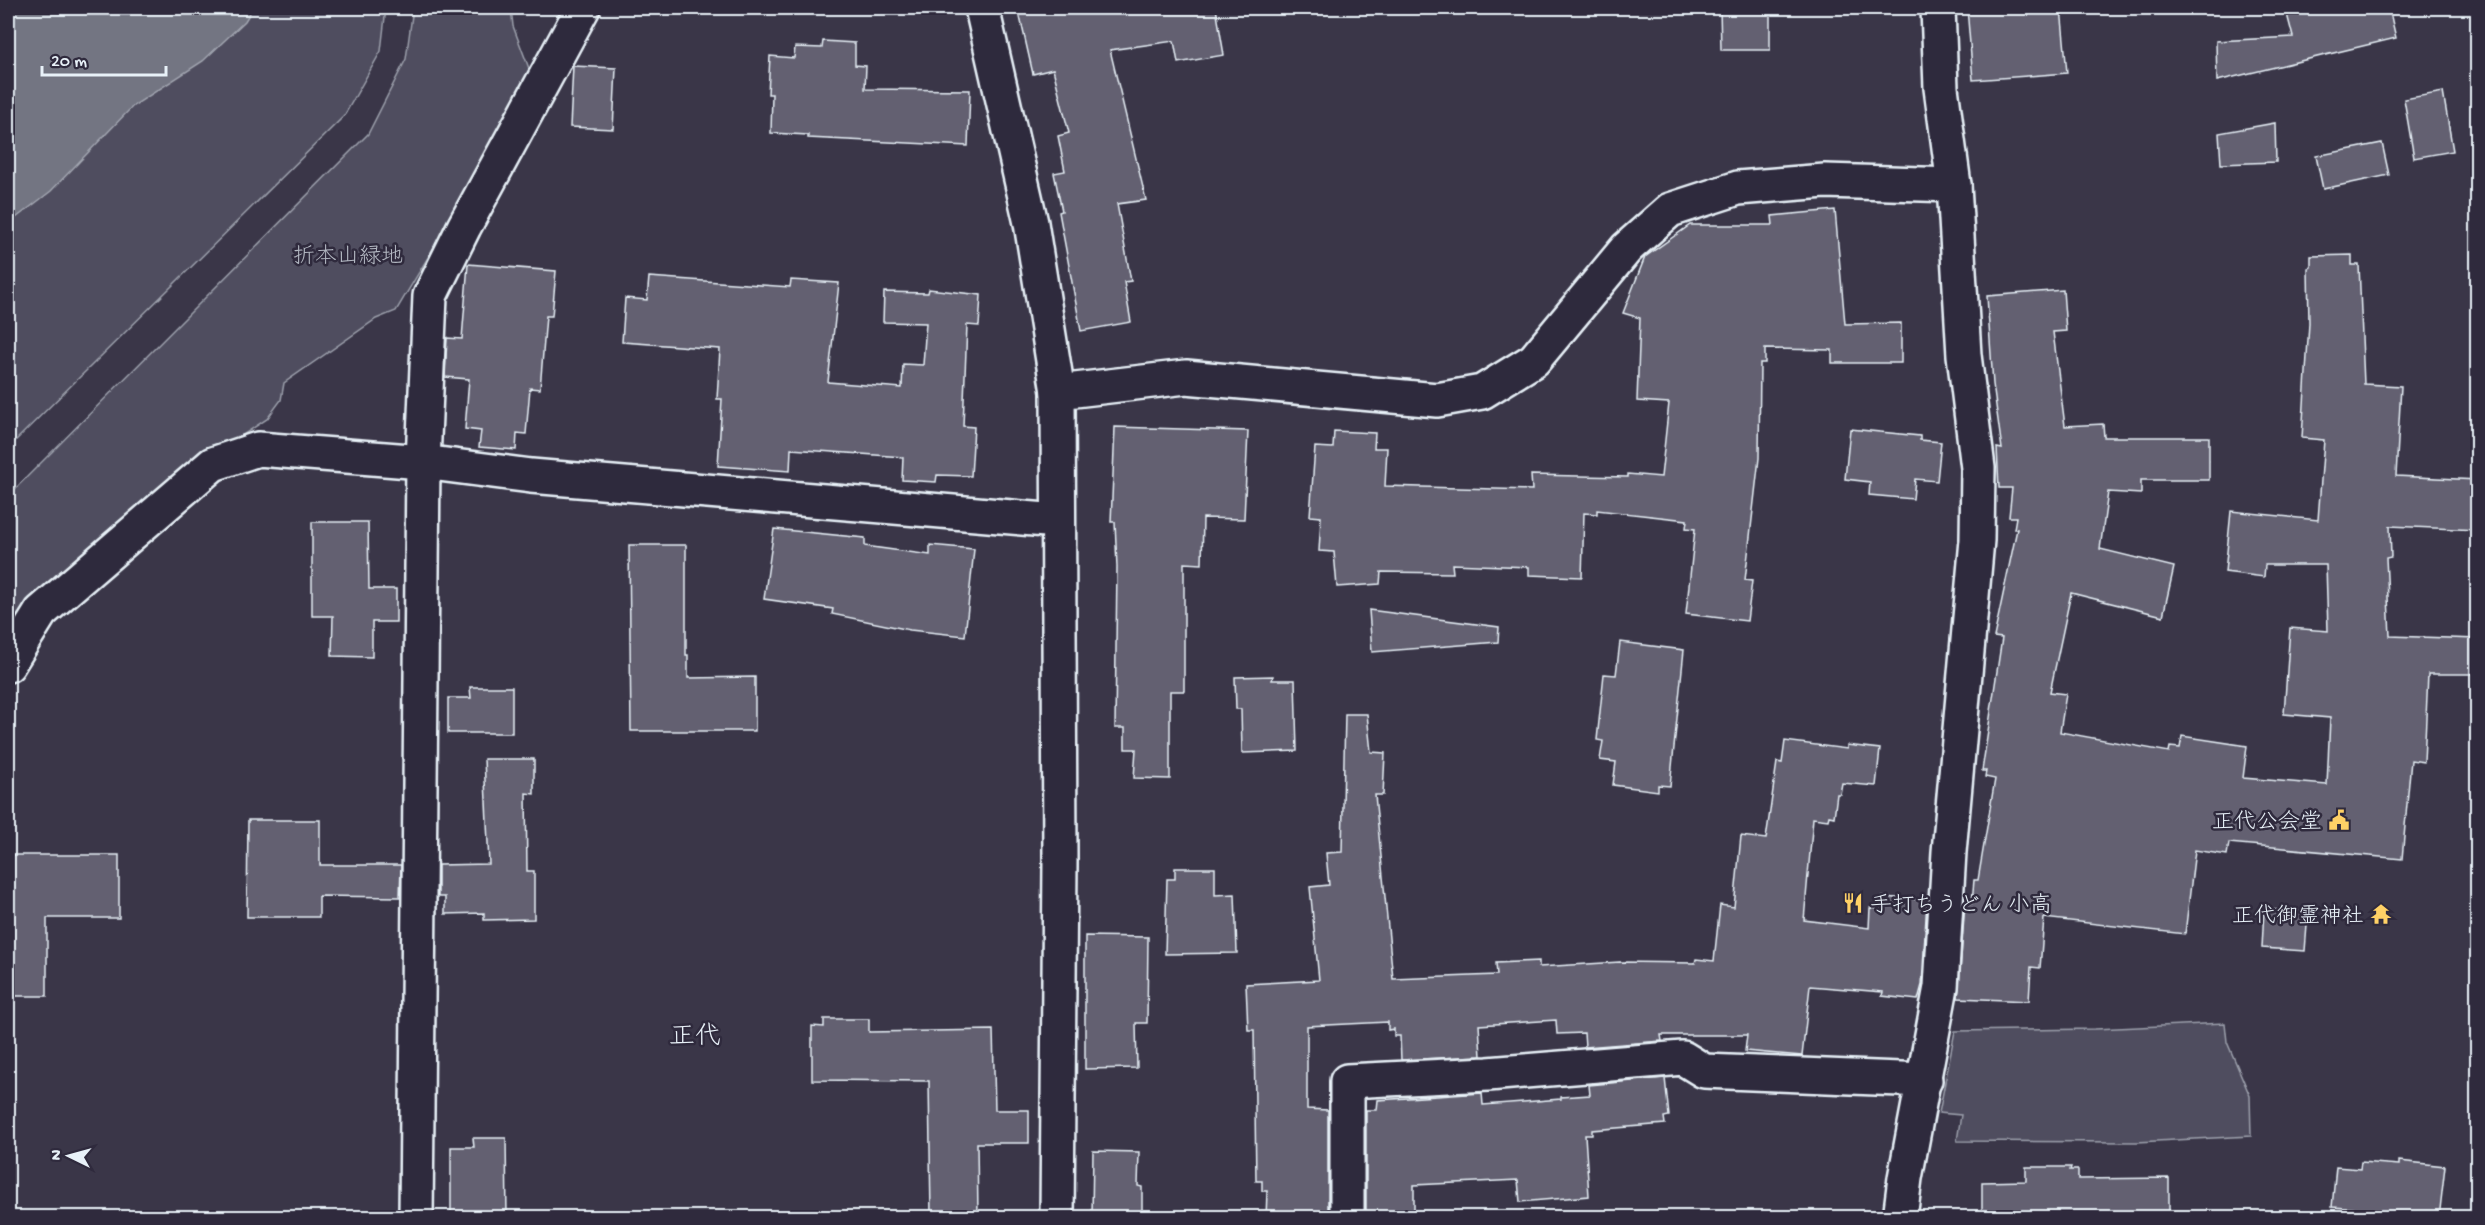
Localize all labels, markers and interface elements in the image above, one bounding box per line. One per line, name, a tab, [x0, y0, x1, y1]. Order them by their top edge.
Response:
scale bar	[42, 39, 166, 77]
text: 20 m	[51, 52, 87, 73]
park label: 折本山緑地	[293, 244, 403, 271]
public building icon: 正代公会堂	[2327, 808, 2351, 832]
place label: 正代公会堂	[2212, 809, 2322, 837]
restaurant icon: 手打ちうどん 小高	[1841, 891, 1865, 915]
place label: 手打ちうどん 小高	[1870, 893, 2052, 920]
temple icon: 正代御霊神社	[2369, 902, 2393, 926]
place label: 正代御霊神社	[2232, 903, 2364, 931]
district label: 正代	[669, 1022, 721, 1054]
north arrow	[39, 1126, 99, 1186]
text: N	[48, 1148, 68, 1161]

